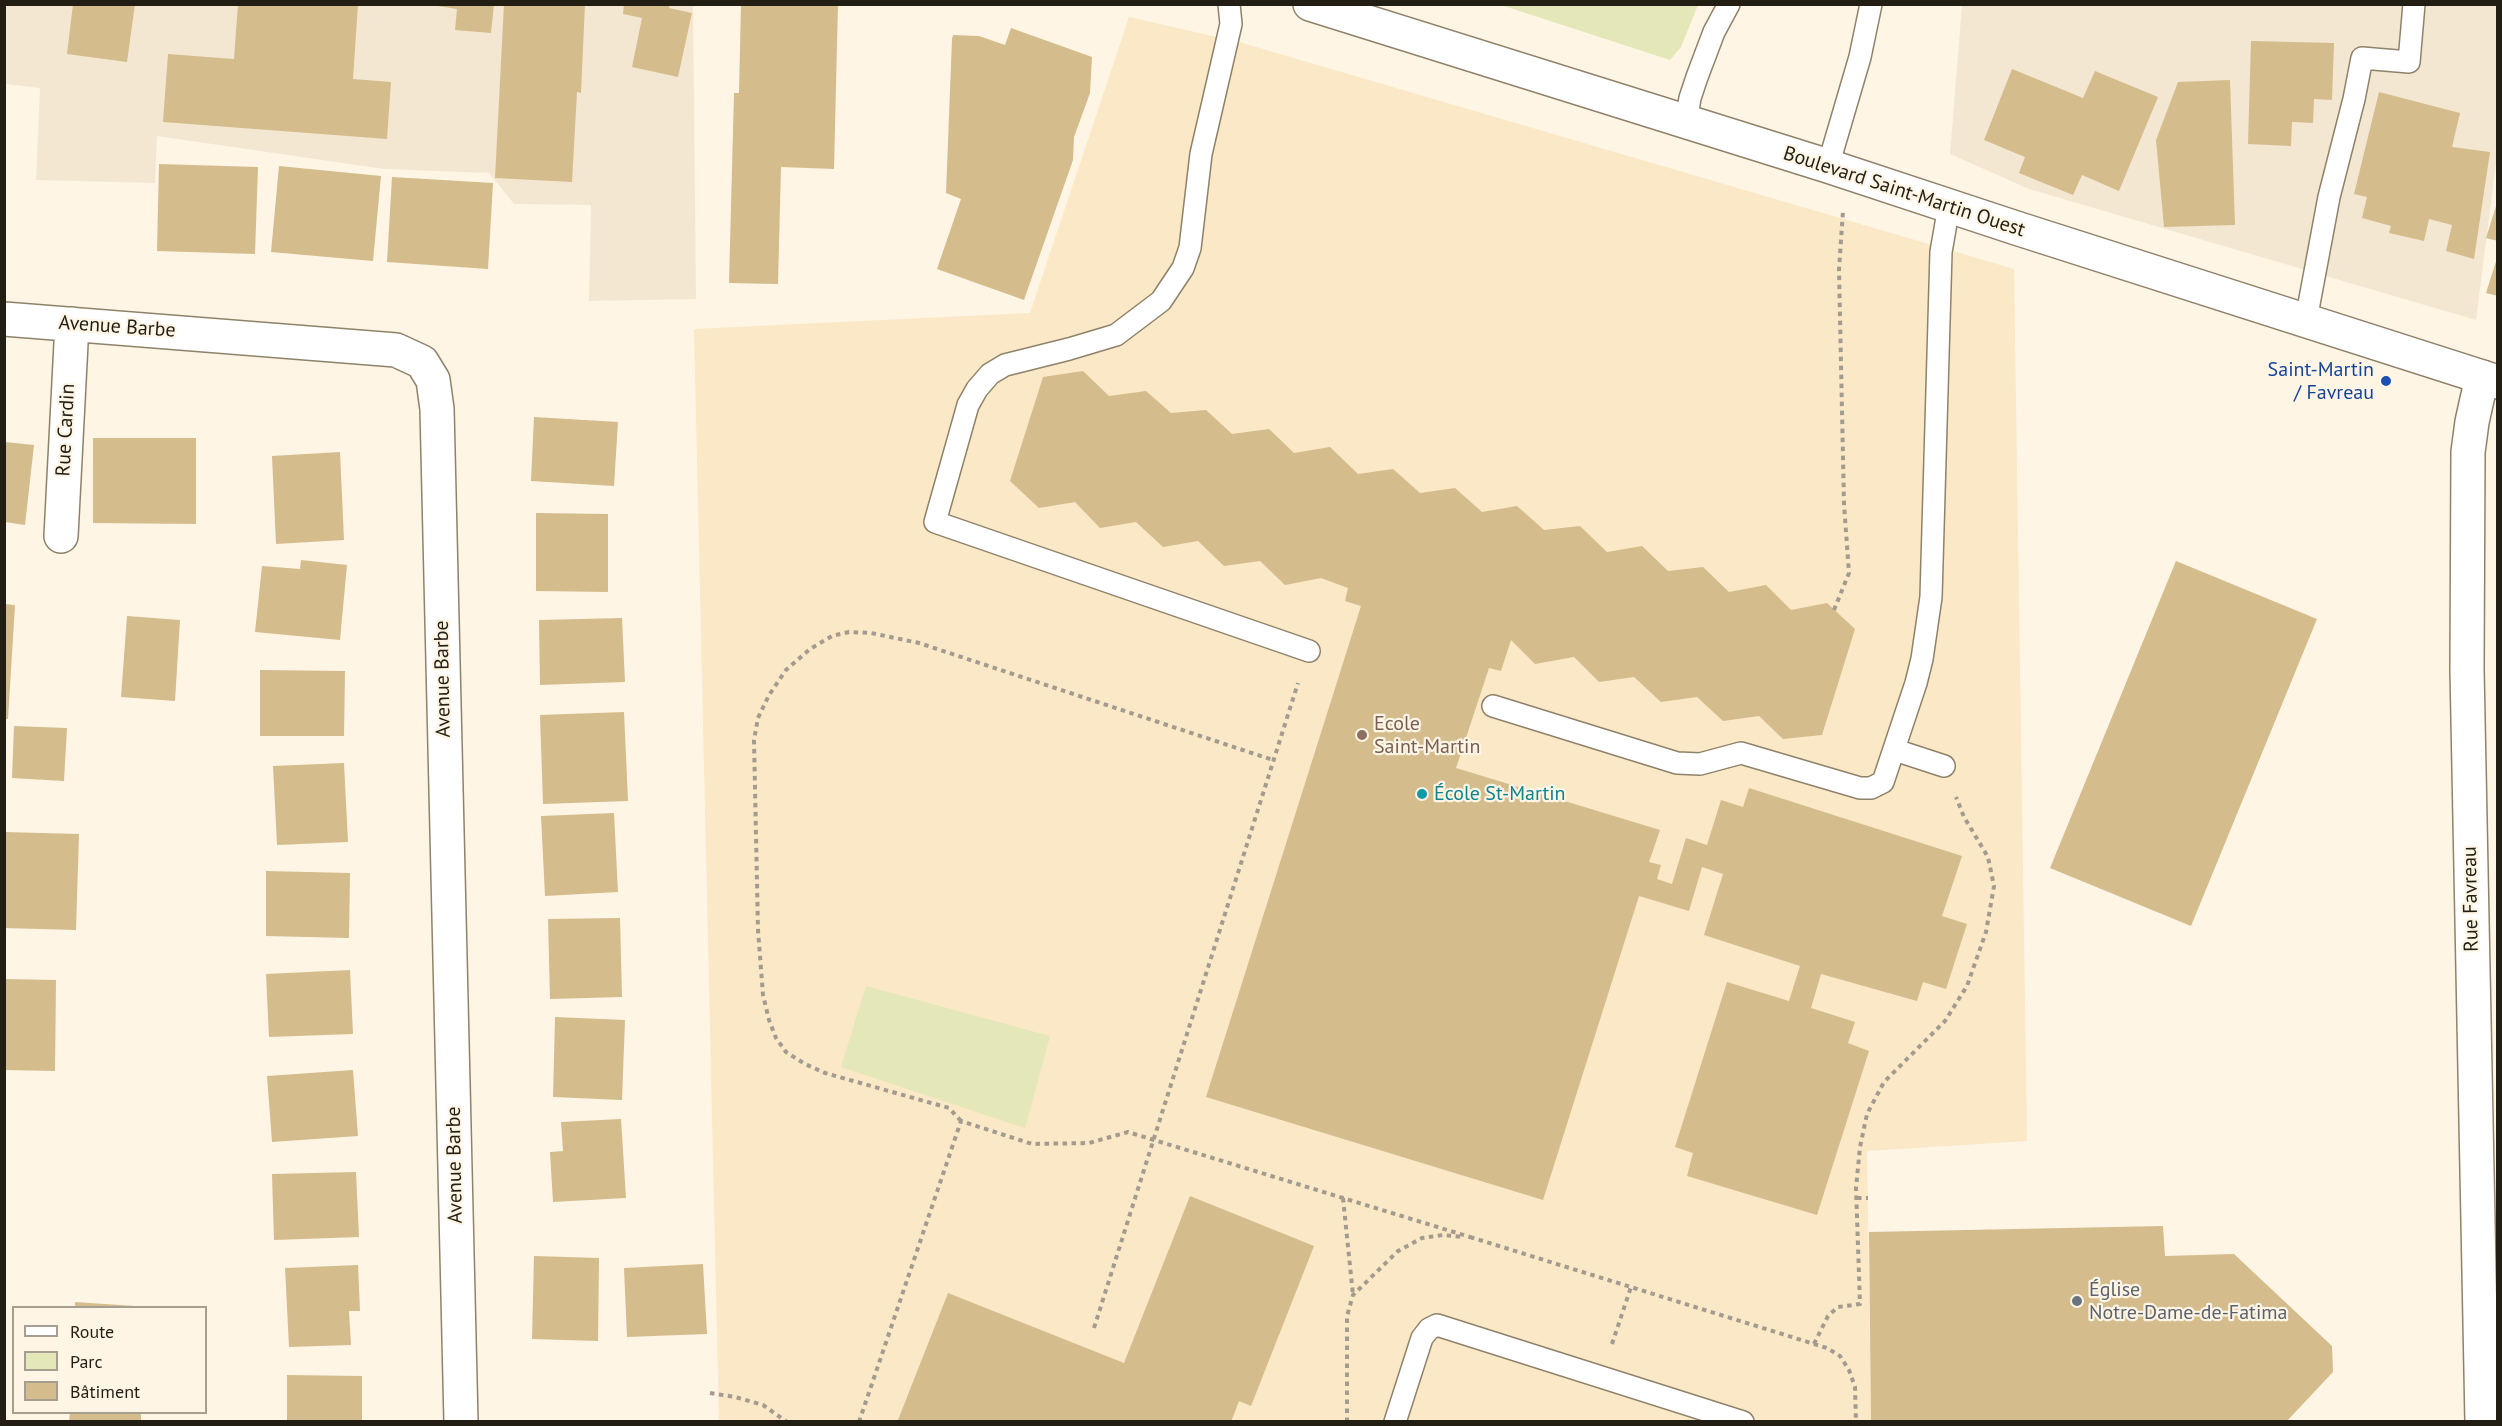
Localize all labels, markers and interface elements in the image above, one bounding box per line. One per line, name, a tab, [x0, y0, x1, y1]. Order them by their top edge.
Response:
street label: Boulevard Saint-Martin Ouest	[1780, 142, 2028, 242]
street label: Avenue Barbe	[58, 311, 176, 343]
place label: Saint-Martin / Favreau	[2268, 358, 2374, 405]
marker: Saint-Martin / Favreau	[2379, 374, 2393, 388]
street label: Rue Cardin	[52, 383, 80, 477]
street label: Avenue Barbe	[430, 620, 456, 738]
place label: Ecole Saint-Martin	[1374, 712, 1480, 759]
marker: Ecole Saint-Martin	[1355, 728, 1369, 742]
place label: École St-Martin	[1434, 782, 1566, 806]
marker: École St-Martin	[1415, 787, 1429, 801]
street label: Rue Favreau	[2458, 846, 2484, 952]
street label: Avenue Barbe	[442, 1106, 468, 1224]
place label: Église Notre-Dame-de-Fatima	[2089, 1278, 2287, 1325]
marker: Église Notre-Dame-de-Fatima	[2070, 1294, 2084, 1308]
legend	[12, 1306, 207, 1414]
text: Route	[70, 1320, 114, 1343]
text: Parc	[70, 1350, 103, 1373]
text: Bâtiment	[70, 1380, 140, 1403]

